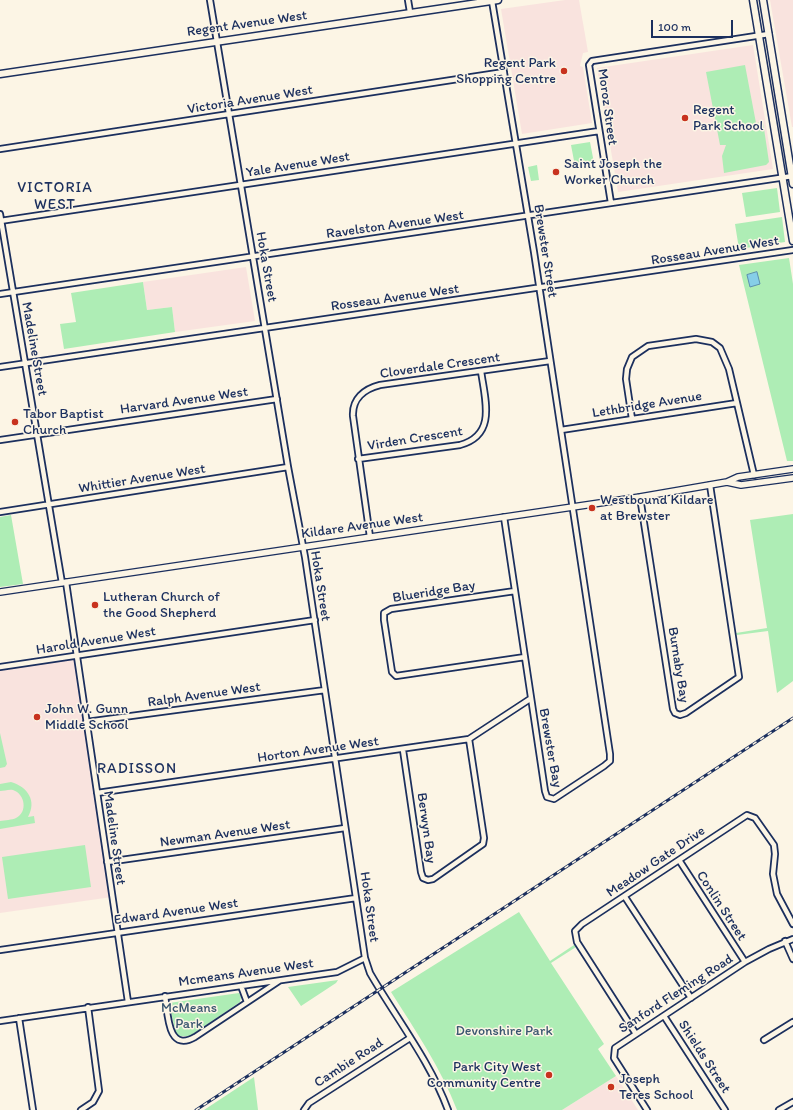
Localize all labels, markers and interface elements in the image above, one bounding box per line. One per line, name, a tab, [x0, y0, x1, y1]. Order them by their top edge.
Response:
street label: Regent Avenue West	[186, 7, 308, 41]
scale bar	[653, 12, 735, 38]
text: 100 m	[658, 20, 691, 34]
place label: Regent Park Shopping Centre	[456, 55, 556, 88]
marker: Regent Park Shopping Centre	[559, 66, 569, 76]
street label: Moroz Street	[593, 68, 621, 146]
street label: Victoria Avenue West	[186, 82, 314, 118]
place label: Regent Park School	[693, 102, 764, 134]
marker: Regent Park School	[680, 113, 690, 123]
street label: Yale Avenue West	[245, 149, 351, 181]
place label: Saint Joseph the Worker Church	[564, 156, 662, 188]
marker: Saint Joseph the Worker Church	[551, 167, 561, 177]
district label: VICTORIA WEST	[17, 179, 93, 214]
street label: Brewster Street	[529, 203, 561, 299]
street label: Ravelston Avenue West	[325, 207, 465, 243]
street label: Hoka Street	[252, 231, 280, 303]
street label: Rosseau Avenue West	[650, 233, 780, 269]
street label: Rosseau Avenue West	[330, 281, 460, 315]
street label: Madeline Street	[17, 301, 51, 397]
street label: Cloverdale Crescent	[379, 349, 501, 383]
street label: Harvard Avenue West	[119, 384, 249, 418]
street label: Lethbridge Avenue	[591, 388, 703, 422]
place label: Tabor Baptist Church	[23, 406, 104, 438]
marker: Tabor Baptist Church	[10, 417, 20, 427]
street label: Virden Crescent	[366, 423, 464, 455]
street label: Whittier Avenue West	[77, 461, 207, 497]
place label: Westbound Kildare at Brewster	[600, 492, 714, 524]
marker: Westbound Kildare at Brewster	[587, 503, 597, 513]
street label: Kildare Avenue West	[300, 509, 424, 543]
street label: Hoka Street	[306, 550, 334, 622]
street label: Blueridge Bay	[391, 577, 477, 607]
place label: Lutheran Church of the Good Shepherd	[103, 589, 220, 622]
marker: Lutheran Church of the Good Shepherd	[90, 600, 100, 610]
street label: Harold Avenue West	[35, 623, 157, 659]
street label: Burnaby Bay	[664, 626, 692, 704]
street label: Ralph Avenue West	[146, 679, 262, 711]
place label: John W. Gunn Middle School	[45, 701, 128, 734]
street label: Brewster Bay	[535, 707, 565, 789]
marker: John W. Gunn Middle School	[32, 712, 42, 722]
street label: Horton Avenue West	[256, 733, 380, 767]
district label: RADISSON	[98, 760, 176, 778]
street label: Madeline Street	[99, 790, 129, 886]
street label: Berwyn Bay	[413, 792, 439, 864]
street label: Newman Avenue West	[159, 817, 291, 851]
street label: Meadow Gate Drive	[603, 823, 709, 901]
street label: Conlin Street	[692, 868, 750, 944]
street label: Hoka Street	[356, 871, 382, 943]
street label: Edward Avenue West	[113, 895, 239, 929]
street label: Sanford Fleming Road	[616, 951, 736, 1037]
street label: Mcmeans Avenue West	[177, 955, 315, 991]
park label: McMeans Park	[161, 1000, 217, 1032]
street label: Shields Street	[674, 1017, 734, 1097]
park label: Devonshire Park	[455, 1023, 553, 1039]
street label: Cambie Road	[311, 1034, 387, 1092]
place label: Park City West Community Centre	[427, 1059, 541, 1092]
marker: Park City West Community Centre	[544, 1070, 554, 1080]
place label: Joseph Teres School	[619, 1071, 694, 1104]
marker: Joseph Teres School	[606, 1082, 616, 1092]

